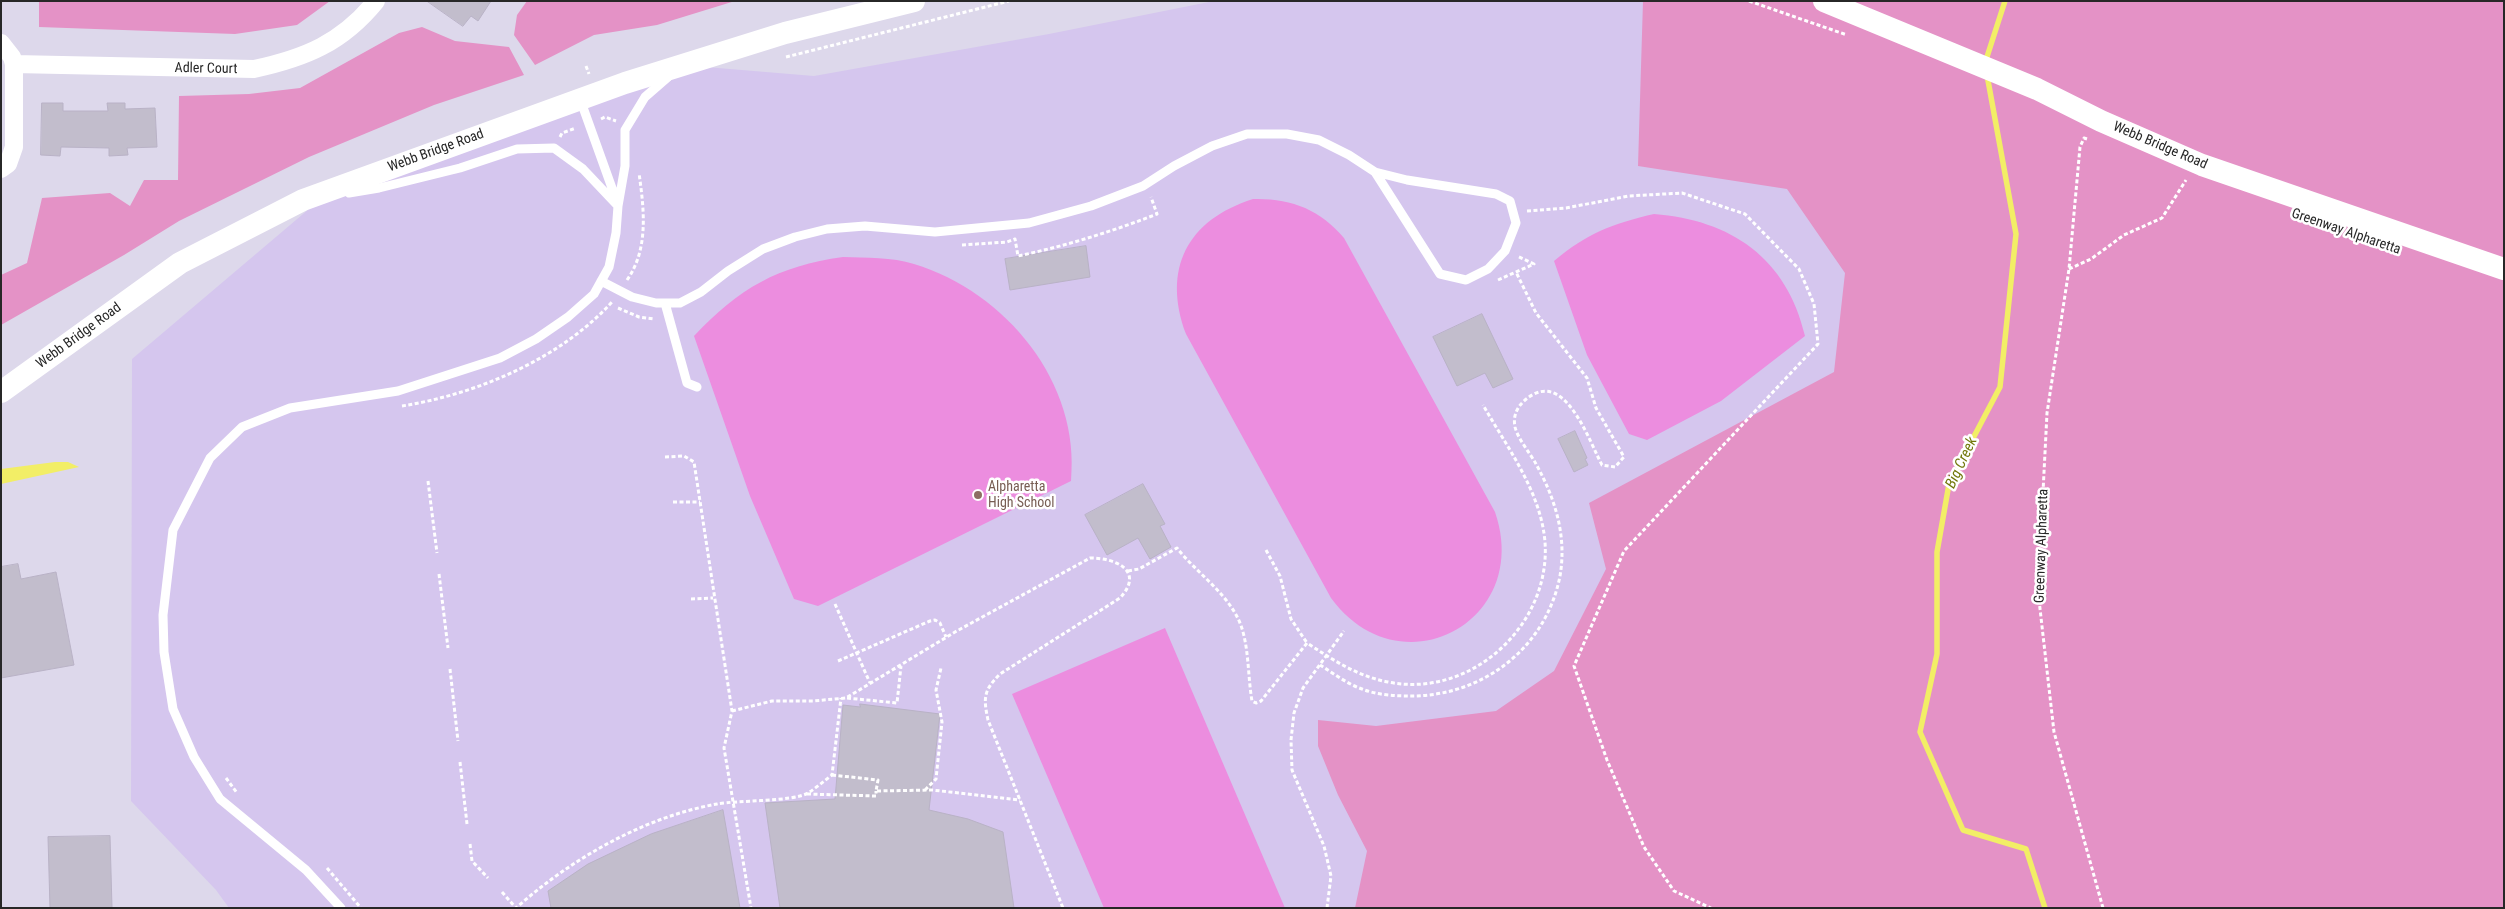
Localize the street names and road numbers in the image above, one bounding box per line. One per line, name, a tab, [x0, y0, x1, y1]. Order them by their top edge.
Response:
street label: Adler Court	[174, 60, 238, 78]
street label: Webb Bridge Road	[2110, 119, 2210, 173]
street label: Webb Bridge Road	[386, 126, 486, 176]
street label: Greenway Alpharetta	[2289, 205, 2403, 259]
street label: Webb Bridge Road	[33, 300, 125, 372]
street label: Greenway Alpharetta	[2032, 489, 2052, 603]

